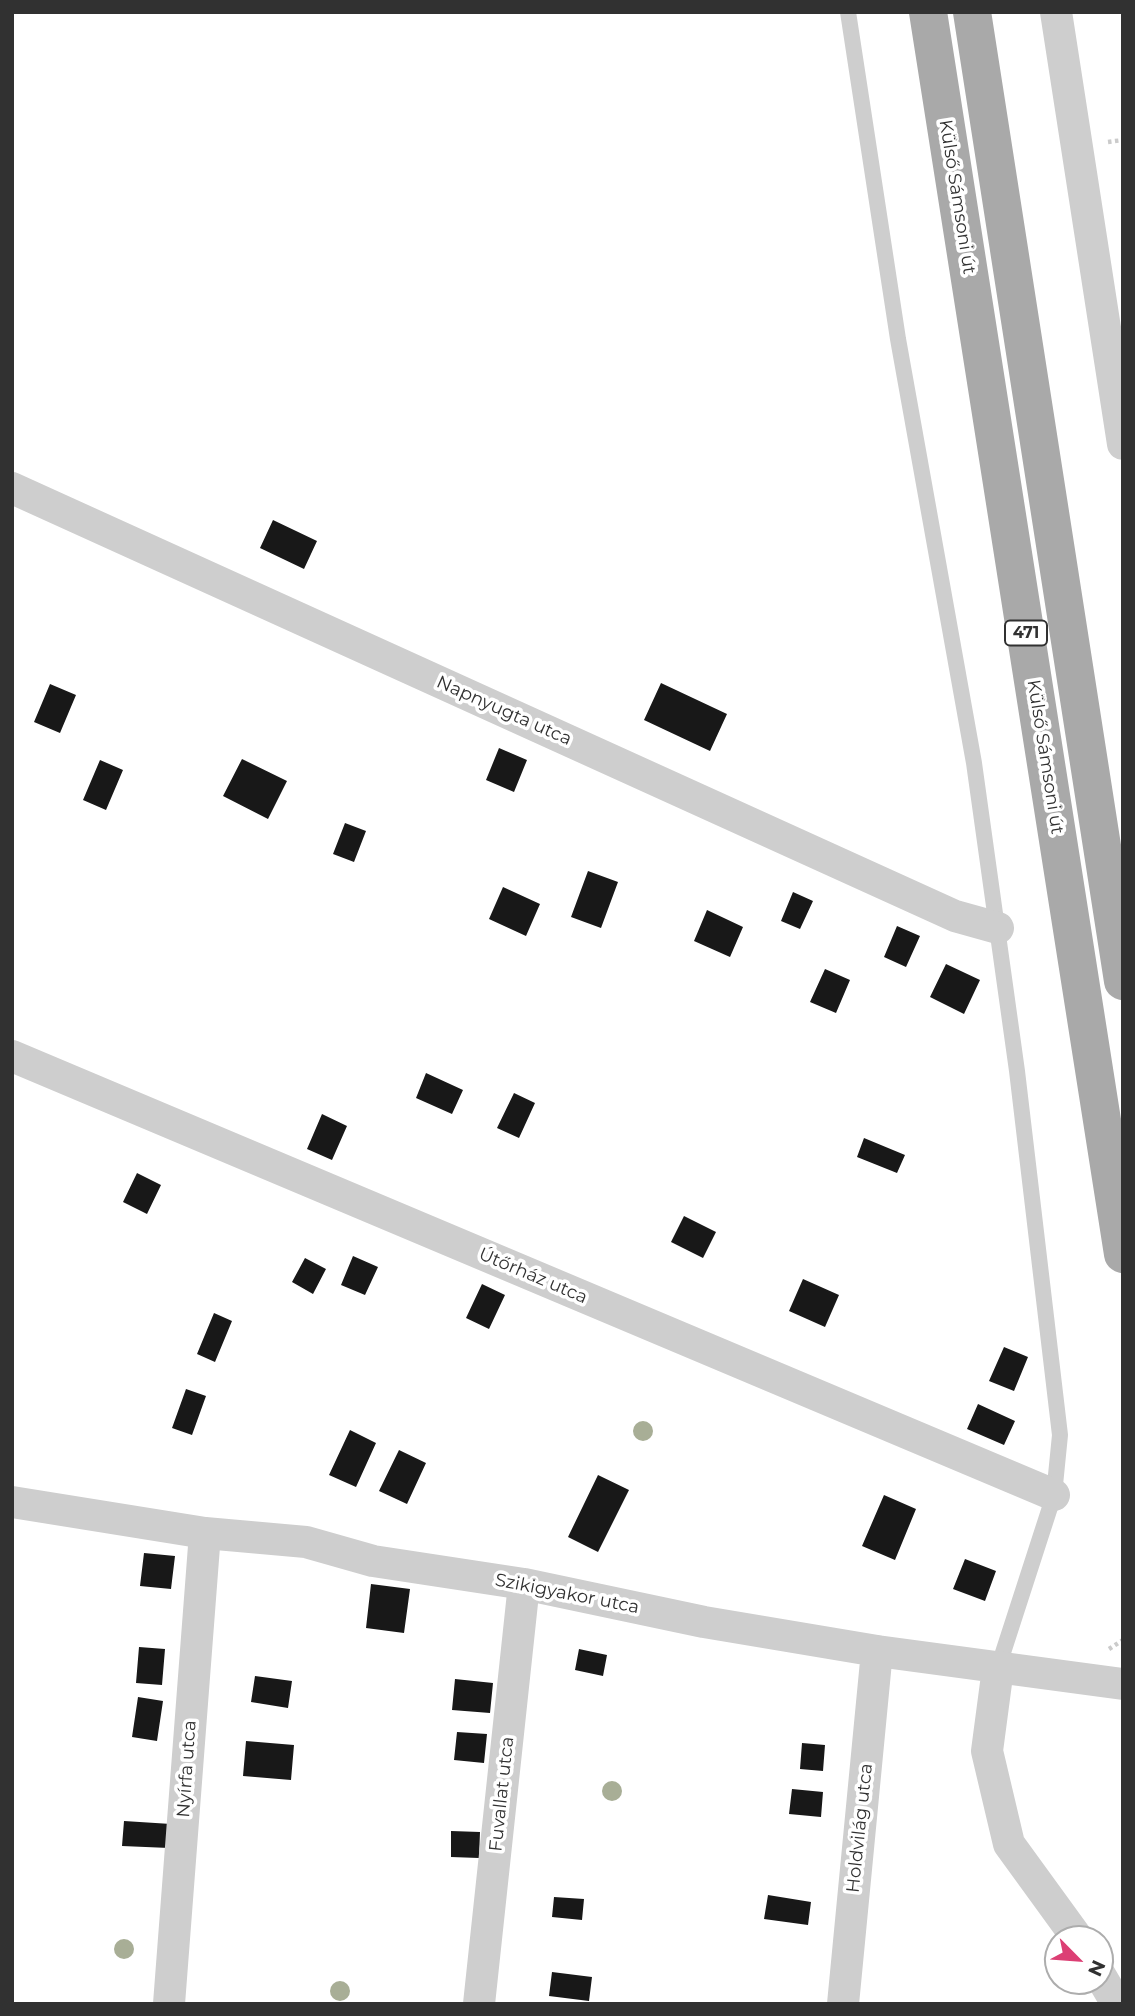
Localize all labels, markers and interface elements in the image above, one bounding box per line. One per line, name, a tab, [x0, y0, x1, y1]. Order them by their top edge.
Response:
street label: Külső Sámsoni út	[934, 118, 980, 276]
road number: 471	[1005, 620, 1047, 646]
street label: Napnyugta utca	[433, 672, 575, 750]
street label: Külső Sámsoni út	[1022, 678, 1068, 836]
street label: Útőrház utca	[475, 1243, 591, 1309]
street label: Szikigyakor utca	[493, 1569, 641, 1619]
street label: Nyírfa utca	[173, 1720, 201, 1818]
street label: Fuvallat utca	[485, 1736, 519, 1852]
street label: Holdvilág utca	[842, 1762, 878, 1894]
north arrow	[1044, 1925, 1114, 1995]
text: N	[1083, 1956, 1110, 1980]

